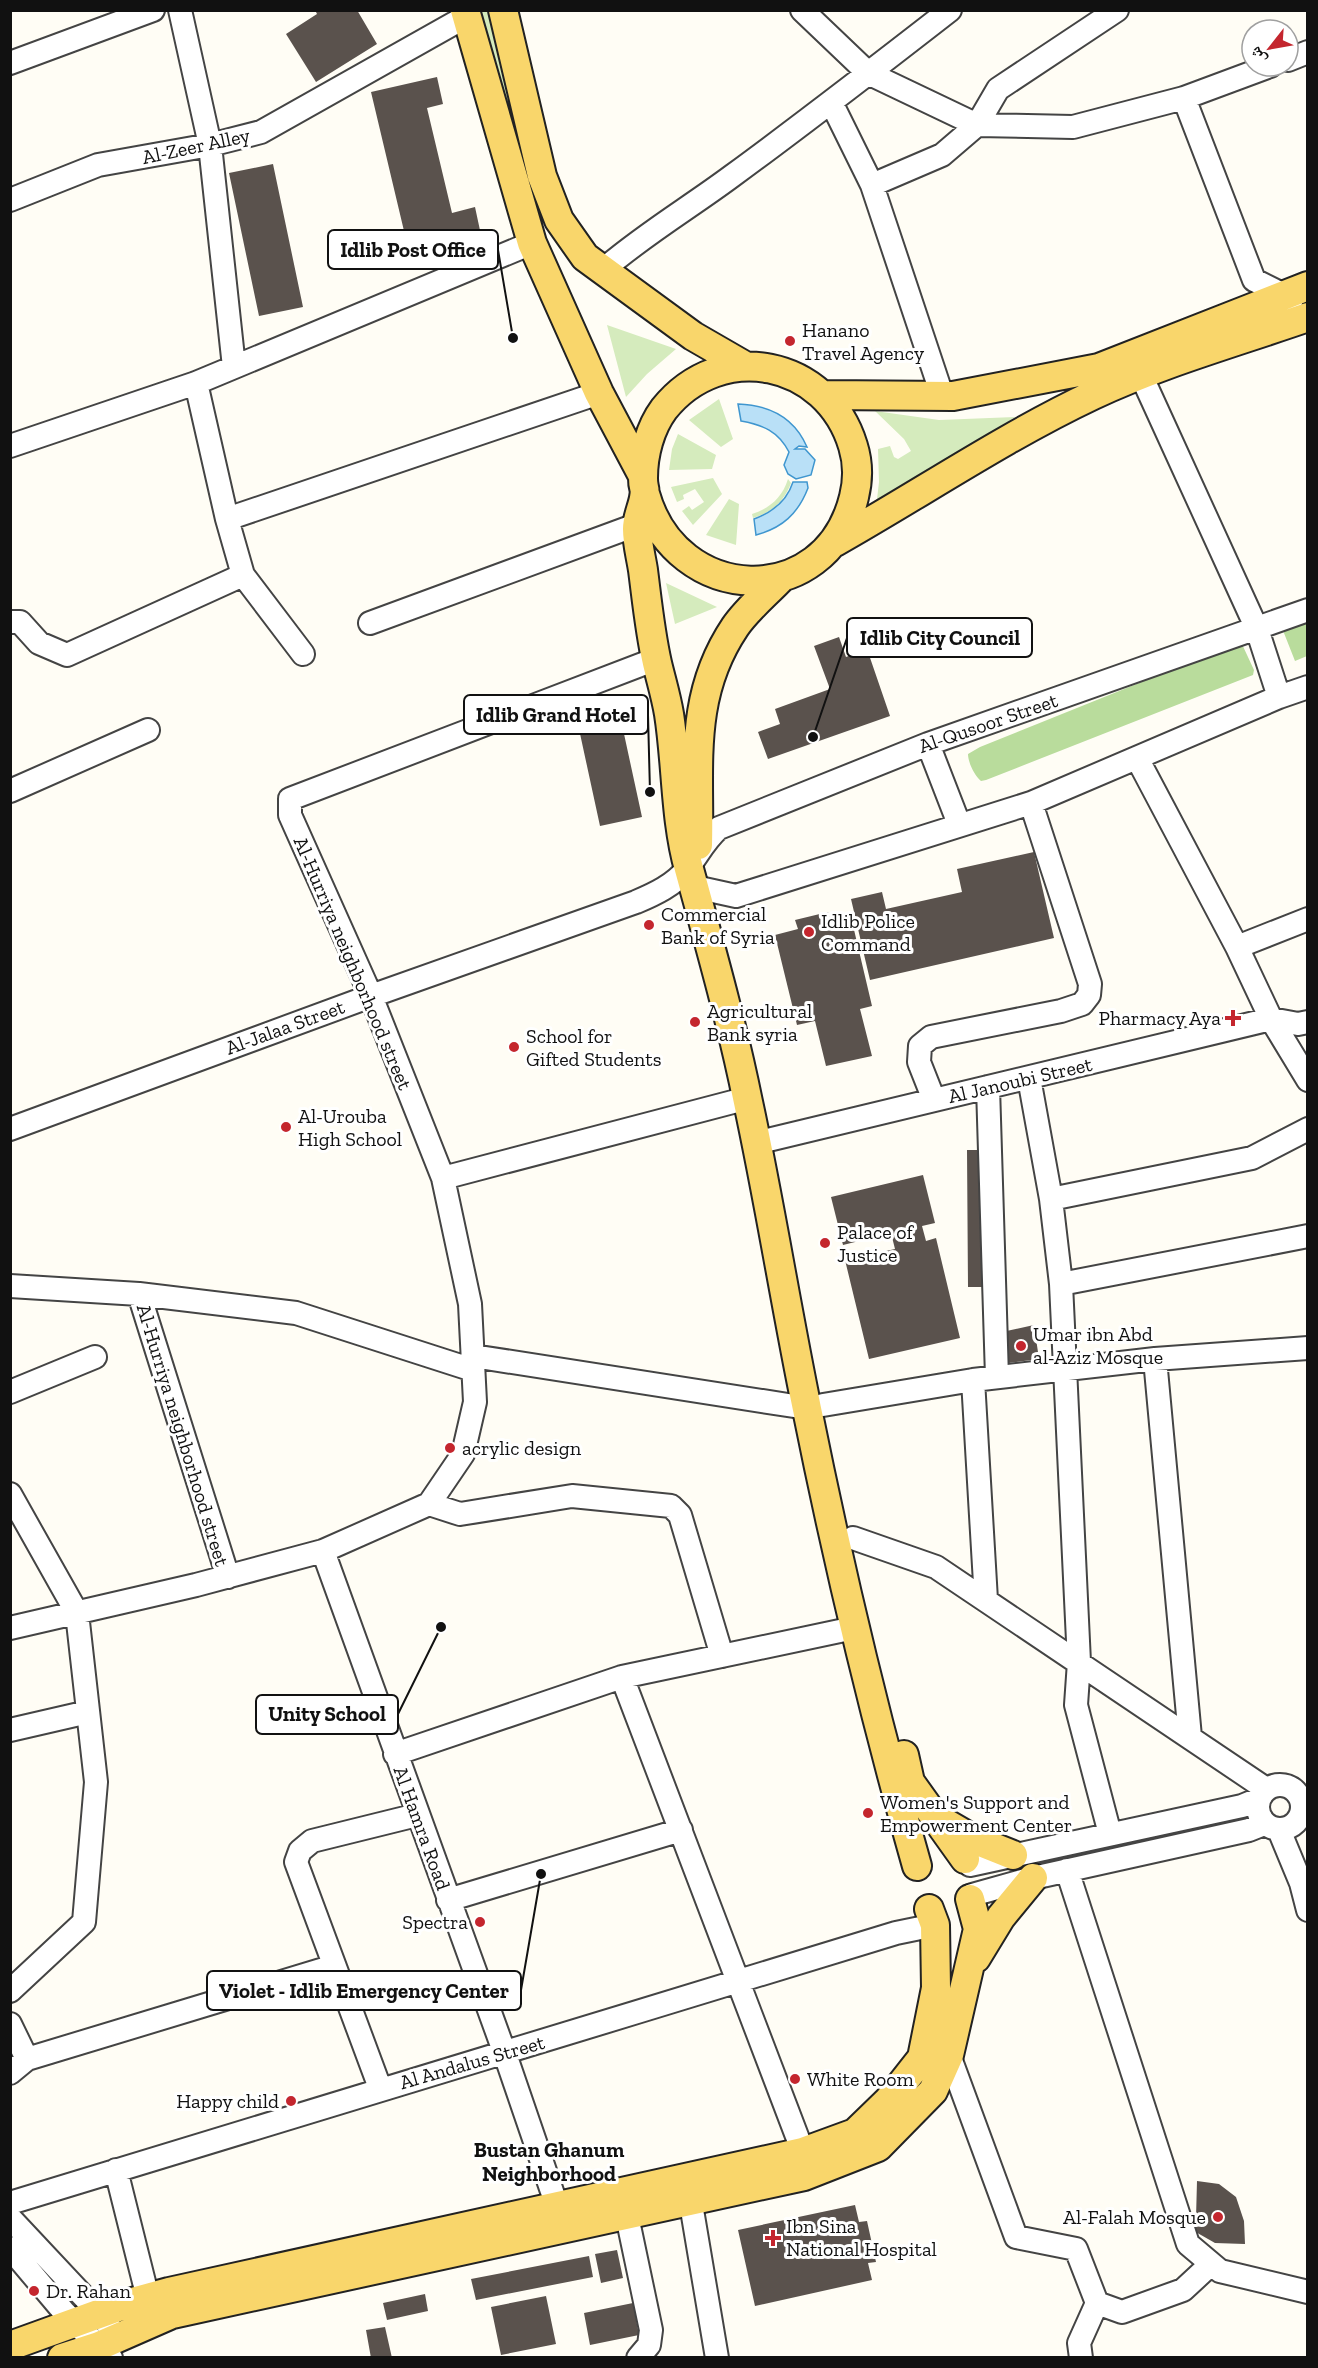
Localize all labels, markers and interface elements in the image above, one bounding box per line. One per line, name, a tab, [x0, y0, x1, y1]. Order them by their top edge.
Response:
north arrow	[1240, 18, 1300, 78]
text: ش	[1245, 43, 1270, 68]
street label: Al-Zeer Alley	[140, 123, 253, 169]
callout: Idlib Post Office	[328, 230, 498, 269]
text: Idlib Post Office	[340, 237, 486, 262]
place label: Hanano Travel Agency	[802, 318, 925, 365]
marker: Hanano Travel Agency	[783, 334, 797, 348]
callout: Idlib City Council	[847, 618, 1032, 657]
text: Idlib City Council	[860, 625, 1020, 650]
street label: Al-Qusoor Street	[915, 688, 1061, 758]
callout: Idlib Grand Hotel	[464, 695, 648, 734]
text: Idlib Grand Hotel	[476, 702, 636, 727]
street label: Al-Hurriya neighborhood street	[289, 833, 418, 1094]
place label: Commercial Bank of Syria	[661, 902, 775, 949]
place label: Idlib Police Command	[821, 909, 915, 956]
marker: Commercial Bank of Syria	[642, 918, 656, 932]
marker: Idlib Police Command	[802, 925, 816, 939]
street label: Al-Jalaa Street	[222, 994, 348, 1060]
place label: Agricultural Bank syria	[707, 999, 812, 1046]
place label: Pharmacy Aya	[1098, 1006, 1221, 1030]
marker: Pharmacy Aya	[1226, 1011, 1240, 1025]
marker: Agricultural Bank syria	[688, 1015, 702, 1029]
place label: School for Gifted Students	[526, 1024, 661, 1071]
marker: School for Gifted Students	[507, 1040, 521, 1054]
street label: Al Janoubi Street	[946, 1052, 1095, 1108]
place label: Al-Urouba High School	[298, 1104, 402, 1151]
marker: Al-Urouba High School	[279, 1120, 293, 1134]
place label: Palace of Justice	[837, 1220, 914, 1267]
marker: Palace of Justice	[818, 1236, 832, 1250]
street label: Al-Hurriya neighborhood street	[132, 1301, 235, 1569]
place label: Umar ibn Abd al-Aziz Mosque	[1033, 1322, 1163, 1369]
marker: Umar ibn Abd al-Aziz Mosque	[1014, 1339, 1028, 1353]
place label: acrylic design	[462, 1436, 582, 1460]
marker: acrylic design	[443, 1441, 457, 1455]
callout: Unity School	[256, 1695, 398, 1734]
text: Unity School	[268, 1701, 386, 1726]
street label: Al Hamra Road	[388, 1763, 456, 1893]
place label: Women's Support and Empowerment Center	[880, 1790, 1072, 1837]
marker: Women's Support and Empowerment Center	[861, 1806, 875, 1820]
place label: Spectra	[402, 1910, 468, 1934]
marker: Spectra	[473, 1915, 487, 1929]
callout: Violet - Idlib Emergency Center	[207, 1971, 521, 2010]
text: Violet - Idlib Emergency Center	[219, 1978, 509, 2003]
street label: Al Andalus Street	[397, 2030, 548, 2094]
place label: White Room	[807, 2067, 914, 2091]
marker: White Room	[788, 2072, 802, 2086]
place label: Happy child	[176, 2089, 279, 2113]
marker: Happy child	[284, 2094, 298, 2108]
district label: Bustan Ghanum Neighborhood	[474, 2137, 625, 2186]
place label: Al-Falah Mosque	[1063, 2205, 1206, 2229]
marker: Al-Falah Mosque	[1211, 2210, 1225, 2224]
place label: Ibn Sina National Hospital	[786, 2214, 937, 2261]
marker: Ibn Sina National Hospital	[764, 2229, 782, 2247]
place label: Dr. Rahan	[46, 2279, 131, 2303]
marker: Dr. Rahan	[27, 2284, 41, 2298]

